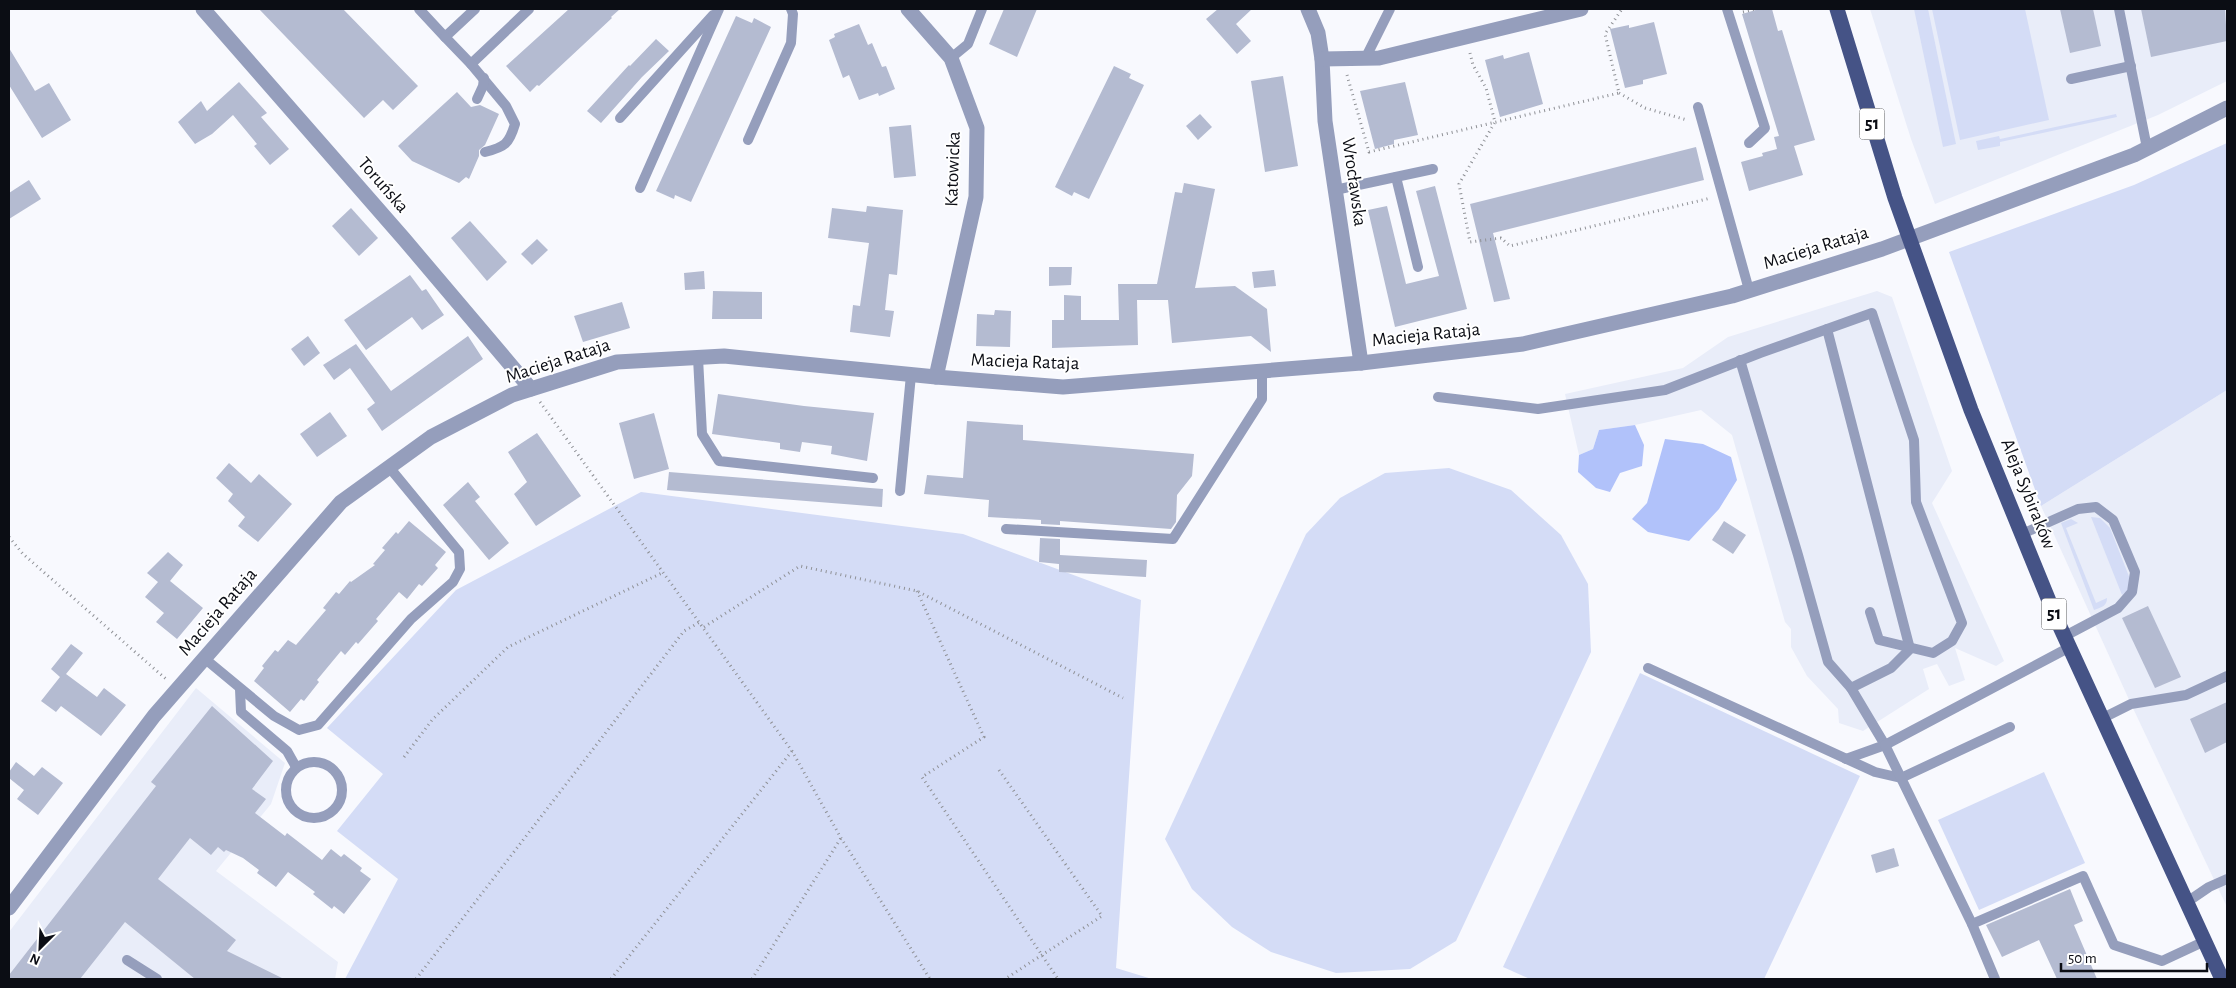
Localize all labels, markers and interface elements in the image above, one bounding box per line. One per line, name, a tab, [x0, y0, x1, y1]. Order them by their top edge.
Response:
road number: 51	[1860, 108, 1884, 140]
street label: Katowicka	[942, 131, 964, 207]
street label: Wrocławska	[1338, 136, 1370, 228]
street label: Toruńska	[354, 154, 412, 217]
street label: Macieja Rataja	[1761, 223, 1871, 273]
street label: Macieja Rataja	[1371, 320, 1481, 350]
street label: Macieja Rataja	[503, 335, 613, 387]
street label: Macieja Rataja	[970, 351, 1080, 373]
street label: Aleja Sybiraków	[1997, 436, 2059, 552]
street label: Macieja Rataja	[175, 565, 261, 659]
road number: 51	[2042, 598, 2066, 630]
north arrow	[15, 923, 65, 973]
scale bar	[2061, 940, 2207, 972]
text: N	[28, 951, 42, 967]
text: 50 m	[2068, 951, 2097, 966]

